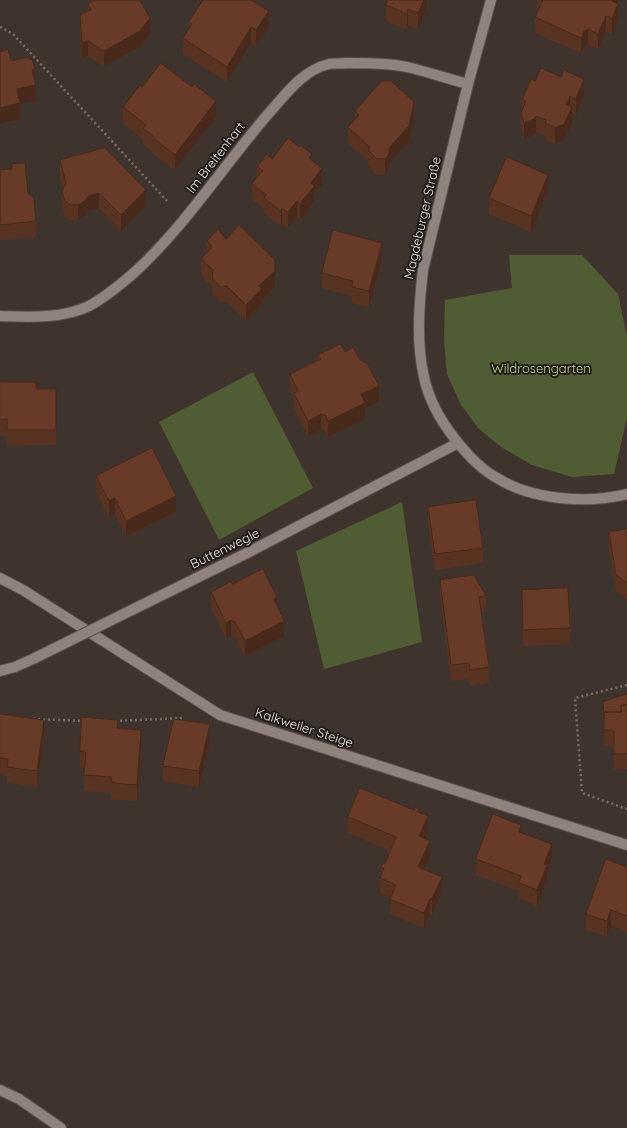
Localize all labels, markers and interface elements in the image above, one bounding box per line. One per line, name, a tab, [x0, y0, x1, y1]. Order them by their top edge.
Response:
street label: Im Breitenhart	[183, 119, 249, 197]
street label: Magdeburger Straße	[401, 155, 445, 281]
park label: Wildrosengarten	[491, 361, 591, 377]
street label: Buttenwegle	[188, 526, 262, 572]
street label: Kalkweiler Steige	[253, 705, 355, 751]

